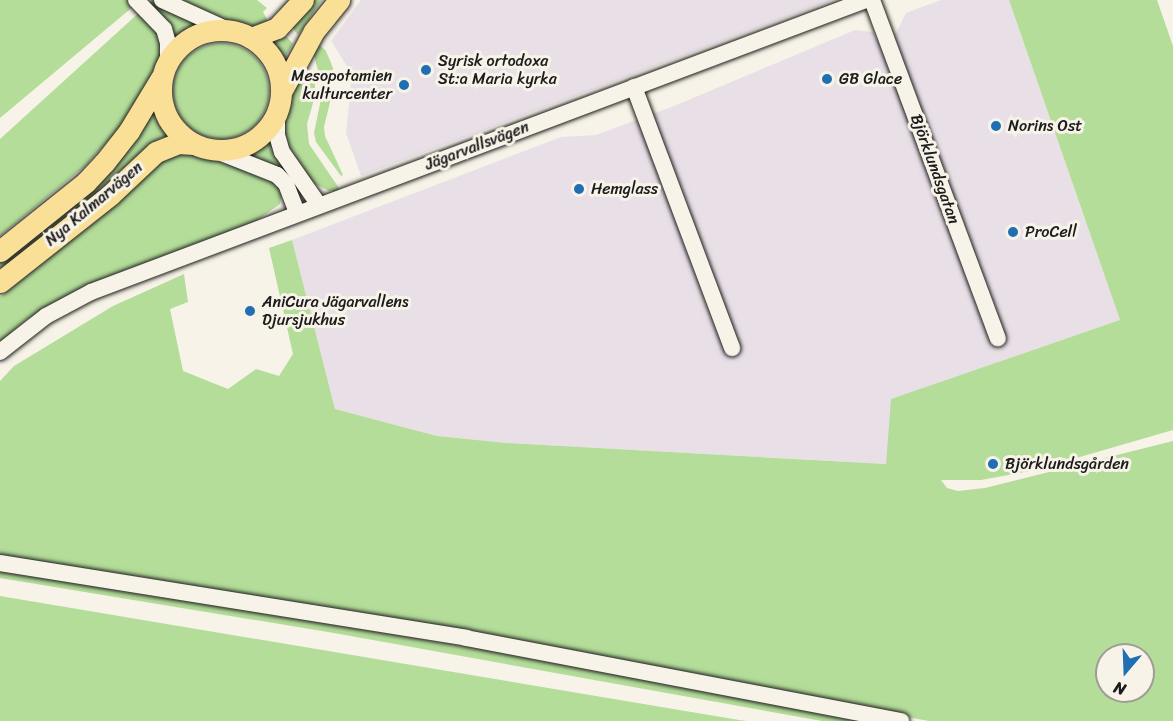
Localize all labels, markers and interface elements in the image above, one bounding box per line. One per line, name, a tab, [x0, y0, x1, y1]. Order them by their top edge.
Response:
place label: Syrisk ortodoxa St:a Maria kyrka	[438, 51, 556, 89]
marker: Syrisk ortodoxa St:a Maria kyrka	[419, 63, 433, 77]
place label: Mesopotamien kulturcenter	[291, 66, 392, 104]
place label: GB Glace	[839, 69, 902, 89]
marker: GB Glace	[820, 72, 834, 86]
marker: Mesopotamien kulturcenter	[397, 78, 411, 92]
street label: Björklundsgatan	[906, 112, 964, 226]
place label: Norins Ost	[1008, 116, 1082, 136]
street label: Jägarvallsvägen	[422, 117, 532, 175]
marker: Norins Ost	[989, 119, 1003, 133]
street label: Nya Kalmarvägen	[42, 158, 146, 250]
place label: Hemglass	[591, 179, 658, 199]
marker: Hemglass	[572, 182, 586, 196]
place label: ProCell	[1025, 222, 1077, 242]
marker: ProCell	[1006, 225, 1020, 239]
place label: AniCura Jägarvallens Djursjukhus	[262, 292, 409, 330]
marker: AniCura Jägarvallens Djursjukhus	[243, 304, 257, 318]
place label: Björklundsgården	[1005, 454, 1129, 474]
marker: Björklundsgården	[986, 457, 1000, 471]
north arrow	[1095, 643, 1155, 703]
text: N	[1110, 673, 1130, 704]

